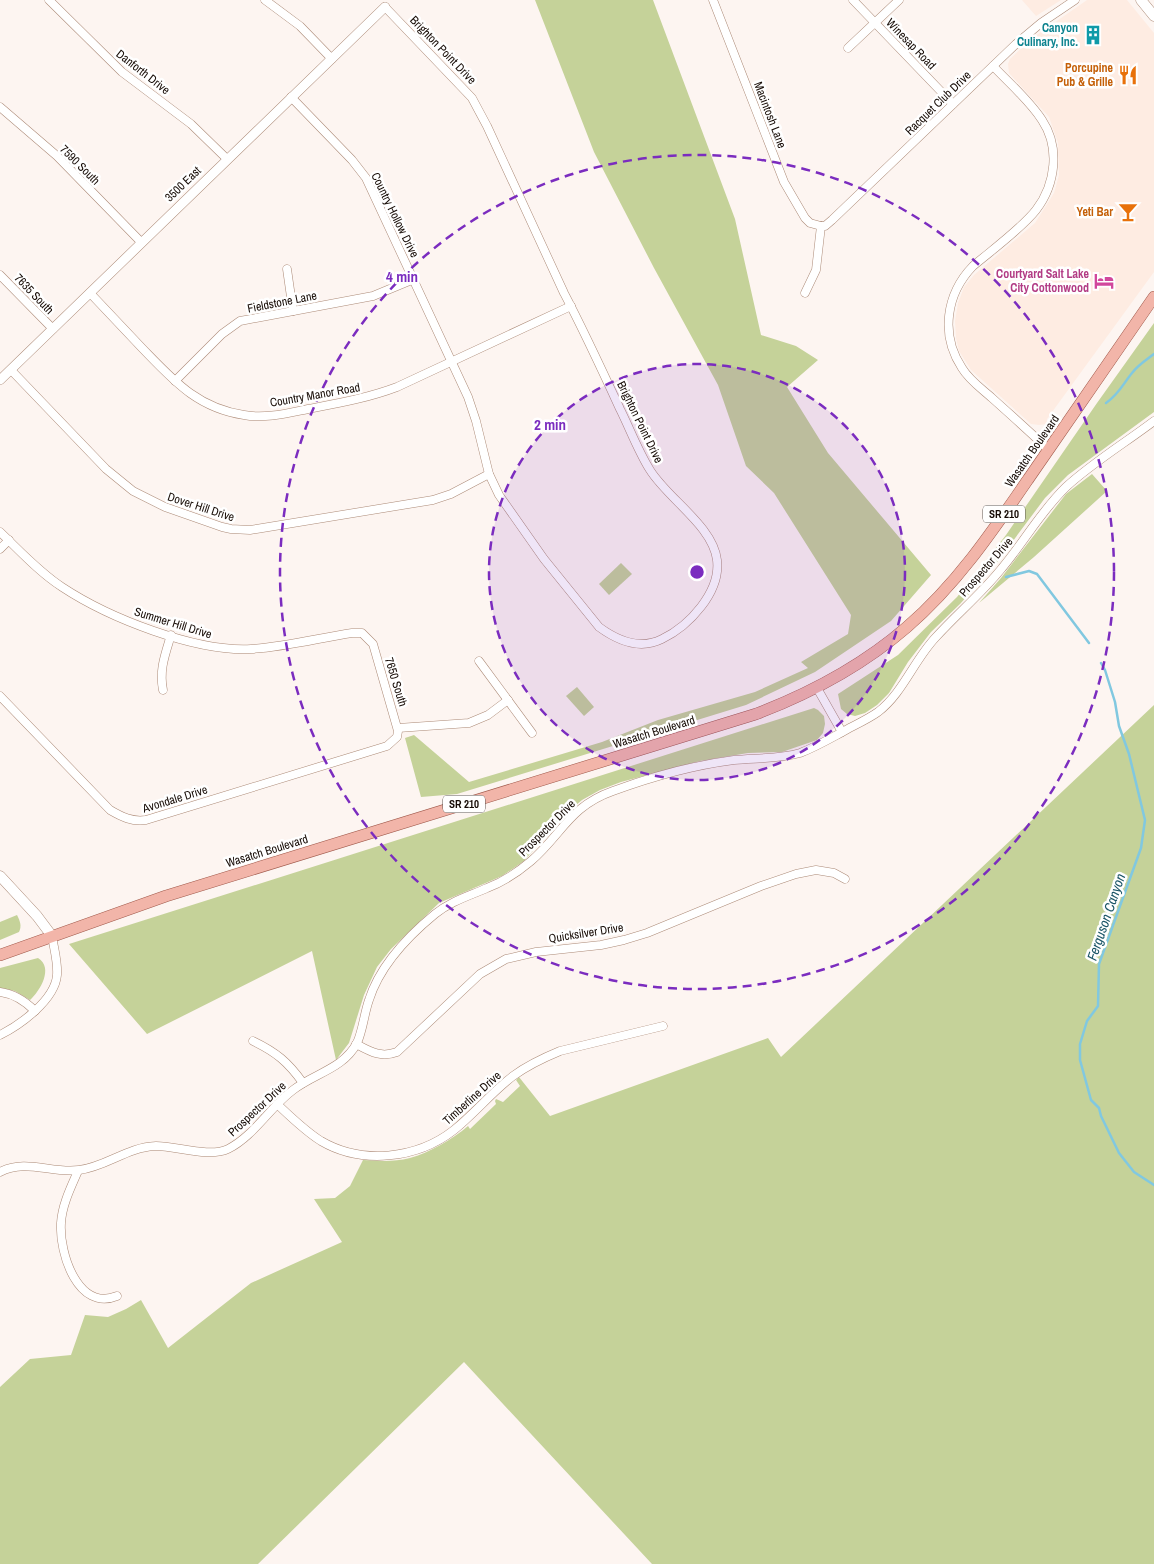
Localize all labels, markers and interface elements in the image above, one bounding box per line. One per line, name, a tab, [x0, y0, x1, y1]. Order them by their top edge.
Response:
street label: Brighton Point Drive	[406, 12, 480, 88]
street label: Winesap Road	[883, 15, 939, 73]
place label: Canyon Culinary, Inc.	[1017, 20, 1078, 50]
building icon: Canyon Culinary, Inc.	[1082, 24, 1104, 46]
street label: Danforth Drive	[113, 46, 173, 98]
place label: Porcupine Pub & Grille	[1057, 60, 1114, 90]
restaurant icon: Porcupine Pub & Grille	[1117, 64, 1139, 86]
street label: Racquet Club Drive	[902, 67, 974, 139]
street label: Macintosh Lane	[750, 79, 790, 151]
street label: 7590 South	[57, 142, 103, 188]
street label: 3500 East	[161, 163, 205, 205]
street label: Country Hollow Drive	[367, 170, 423, 260]
bar icon: Yeti Bar	[1117, 201, 1139, 223]
place label: Yeti Bar	[1077, 204, 1113, 220]
text: 4 min	[386, 266, 418, 287]
place label: Courtyard Salt Lake City Cottonwood	[996, 266, 1090, 296]
street label: 7635 South	[11, 270, 57, 318]
hotel icon: Courtyard Salt Lake City Cottonwood	[1093, 270, 1115, 292]
street label: Fieldstone Lane	[246, 287, 318, 317]
street label: Brighton Point Drive	[613, 378, 667, 466]
street label: Country Manor Road	[269, 379, 361, 411]
street label: Wasatch Boulevard	[1001, 412, 1063, 490]
text: 2 min	[534, 414, 566, 435]
street label: Dover Hill Drive	[166, 489, 236, 525]
road number: SR 210	[983, 506, 1025, 522]
street label: Prospector Drive	[956, 534, 1016, 600]
centre of rings	[688, 563, 706, 581]
street label: Summer Hill Drive	[132, 604, 214, 642]
street label: 7650 South	[381, 656, 411, 708]
street label: Wasatch Boulevard	[611, 712, 697, 752]
street label: Avondale Drive	[140, 782, 209, 817]
road number: SR 210	[443, 796, 485, 812]
street label: Prospector Drive	[515, 796, 579, 860]
street label: Wasatch Boulevard	[224, 831, 310, 871]
water label: Ferguson Canyon	[1083, 871, 1129, 963]
street label: Quicksilver Drive	[547, 919, 625, 947]
street label: Timberline Drive	[439, 1068, 505, 1128]
street label: Prospector Drive	[225, 1078, 289, 1140]

